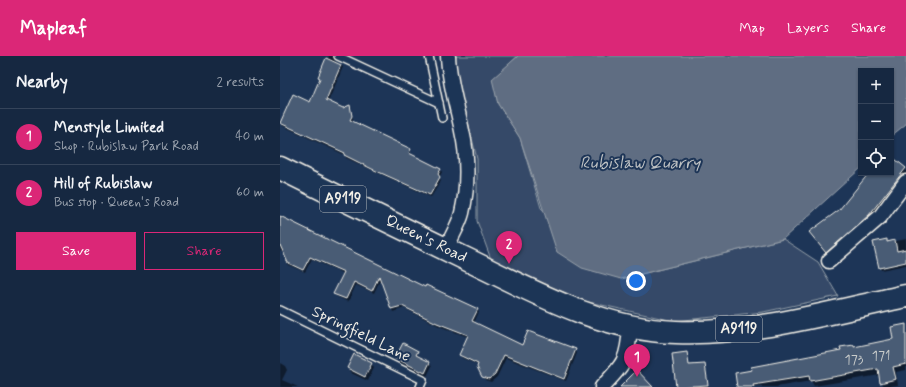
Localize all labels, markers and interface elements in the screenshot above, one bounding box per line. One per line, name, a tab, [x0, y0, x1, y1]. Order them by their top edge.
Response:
text: Mapleaf	[20, 16, 87, 41]
text: Map	[739, 19, 765, 37]
text: Layers	[787, 19, 829, 37]
text: Share	[851, 19, 886, 37]
map controls	[858, 68, 894, 176]
button: +	[858, 68, 894, 104]
text: Nearby	[16, 71, 68, 93]
text: 2 results	[217, 74, 264, 91]
button: −	[858, 104, 894, 140]
text: Menstyle Limited	[54, 118, 164, 138]
text: 1	[26, 128, 32, 145]
text: 40 m	[235, 128, 264, 145]
text: Shop · Rubislaw Park Road	[54, 138, 199, 155]
button: locate	[858, 140, 894, 176]
water label: Rubislaw Quarry	[580, 152, 701, 174]
text: Hill of Rubislaw	[54, 174, 152, 194]
text: 2	[26, 184, 32, 201]
text: 60 m	[236, 184, 264, 201]
road number: A9119	[320, 186, 366, 212]
text: Bus stop · Queen's Road	[54, 194, 179, 211]
street label: Queen's Road	[382, 210, 470, 268]
pin: 2	[496, 231, 522, 264]
button: Save	[16, 232, 136, 270]
button: Share	[144, 232, 264, 270]
your location	[626, 271, 646, 291]
street label: Springfield Lane	[308, 301, 414, 368]
road number: A9119	[716, 316, 762, 342]
pin: 1	[624, 344, 650, 377]
house number: 171	[872, 347, 890, 365]
house number: 173	[844, 351, 864, 369]

